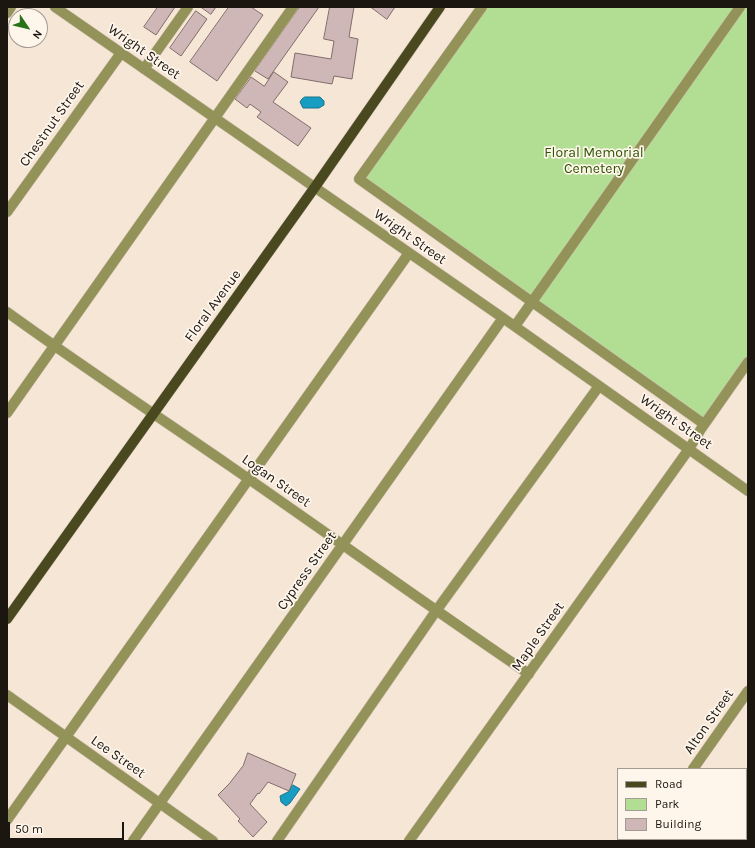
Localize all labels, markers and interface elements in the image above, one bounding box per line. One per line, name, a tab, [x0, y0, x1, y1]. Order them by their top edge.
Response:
north arrow	[8, 8, 48, 48]
street label: Wright Street	[105, 21, 183, 83]
text: N	[30, 28, 45, 42]
street label: Chestnut Street	[16, 78, 88, 170]
park label: Floral Memorial Cemetery	[544, 145, 644, 178]
street label: Wright Street	[371, 206, 449, 268]
street label: Floral Avenue	[181, 267, 245, 345]
street label: Wright Street	[637, 391, 715, 453]
street label: Logan Street	[238, 451, 314, 511]
street label: Cypress Street	[274, 529, 340, 613]
street label: Maple Street	[508, 599, 568, 675]
street label: Alton Street	[681, 686, 737, 758]
street label: Lee Street	[88, 732, 148, 782]
legend	[617, 768, 747, 840]
text: Road	[655, 777, 683, 791]
text: Park	[655, 797, 679, 811]
scale bar	[10, 814, 126, 840]
text: Building	[655, 817, 701, 831]
text: 50 m	[15, 822, 43, 836]

